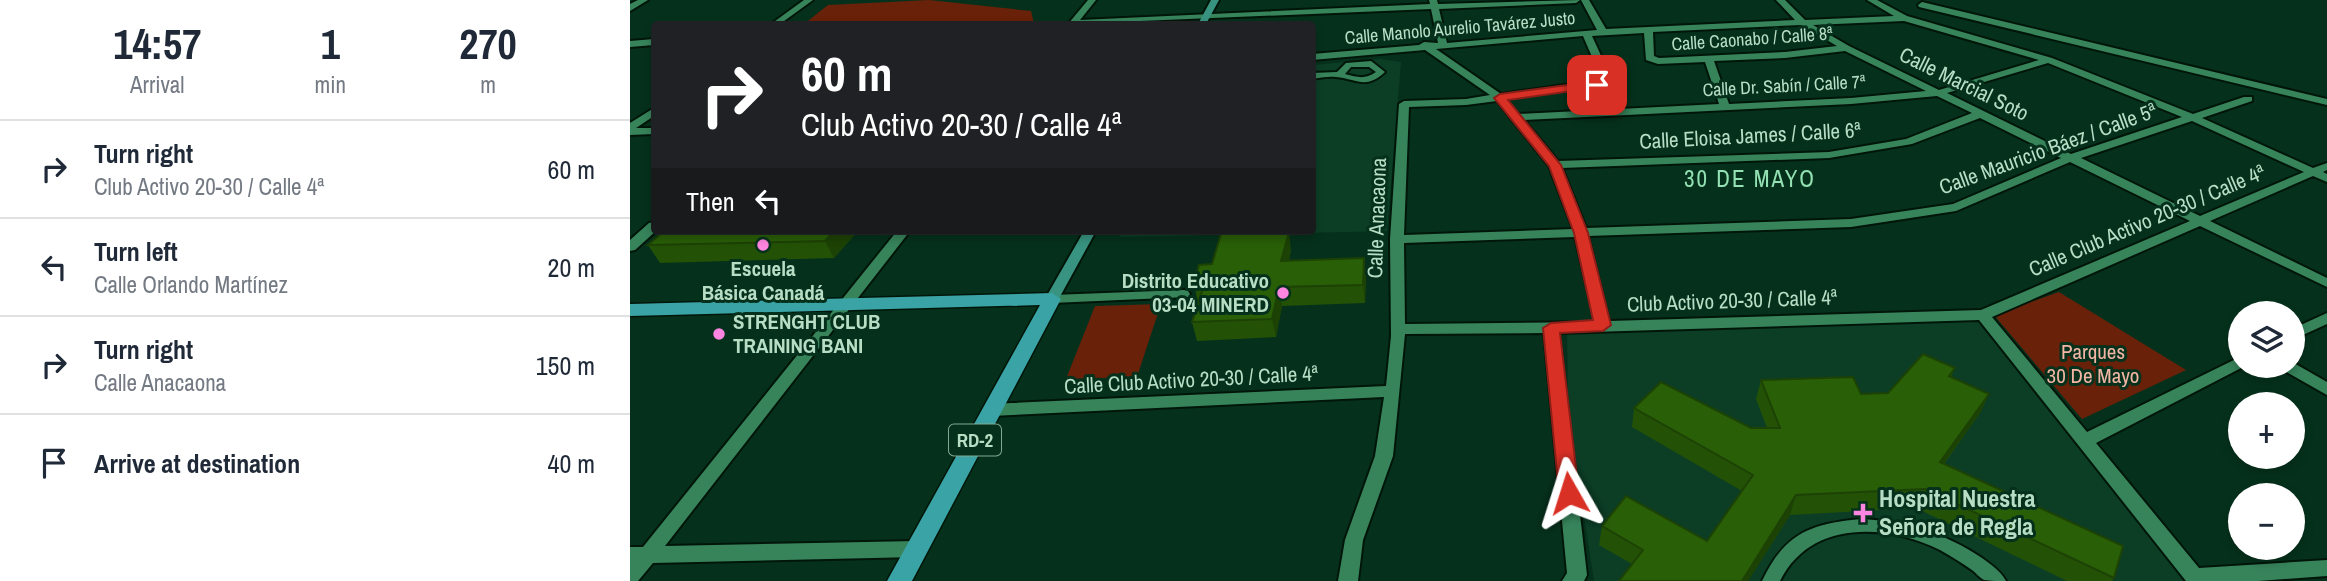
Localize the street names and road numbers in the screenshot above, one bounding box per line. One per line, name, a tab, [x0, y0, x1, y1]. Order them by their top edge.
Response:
street label: Calle Manolo Aurelio Tavárez Justo	[1344, 5, 1576, 50]
street label: Calle Caonabo / Calle 8ª	[1671, 20, 1834, 57]
street label: Calle Marcial Soto	[1895, 40, 2034, 127]
street label: Calle Dr. Sabín / Calle 7ª	[1702, 69, 1867, 102]
street label: Calle Mauricio Báez / Calle 5ª	[1935, 95, 2161, 201]
street label: Calle Eloisa James / Calle 6ª	[1639, 115, 1862, 156]
street label: Calle Anacaona	[1360, 157, 1393, 279]
street label: Calle Club Activo 20-30 / Calle 4ª	[2024, 157, 2270, 284]
street label: Club Activo 20-30 / Calle 4ª	[1626, 282, 1838, 319]
street label: Calle Club Activo 20-30 / Calle 4ª	[1063, 358, 1319, 401]
road number: RD-2	[949, 424, 1001, 456]

